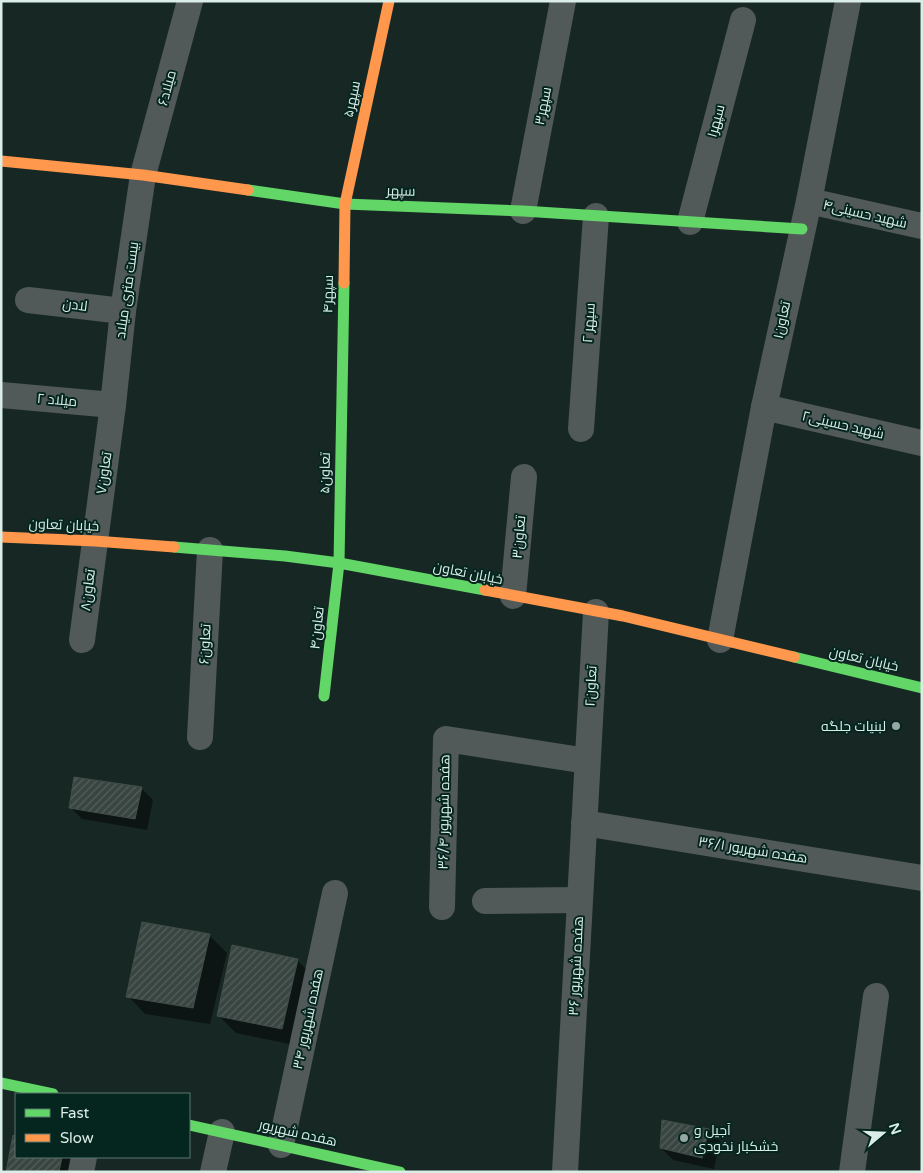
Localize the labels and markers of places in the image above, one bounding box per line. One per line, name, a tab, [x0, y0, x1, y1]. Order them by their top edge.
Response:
place label: لبنیات جلگه	[821, 718, 886, 735]
marker: لبنیات جلگه	[890, 720, 902, 732]
place label: آجیل و خشکبار نخودی	[694, 1122, 778, 1155]
marker: آجیل و خشکبار نخودی	[678, 1132, 690, 1144]

